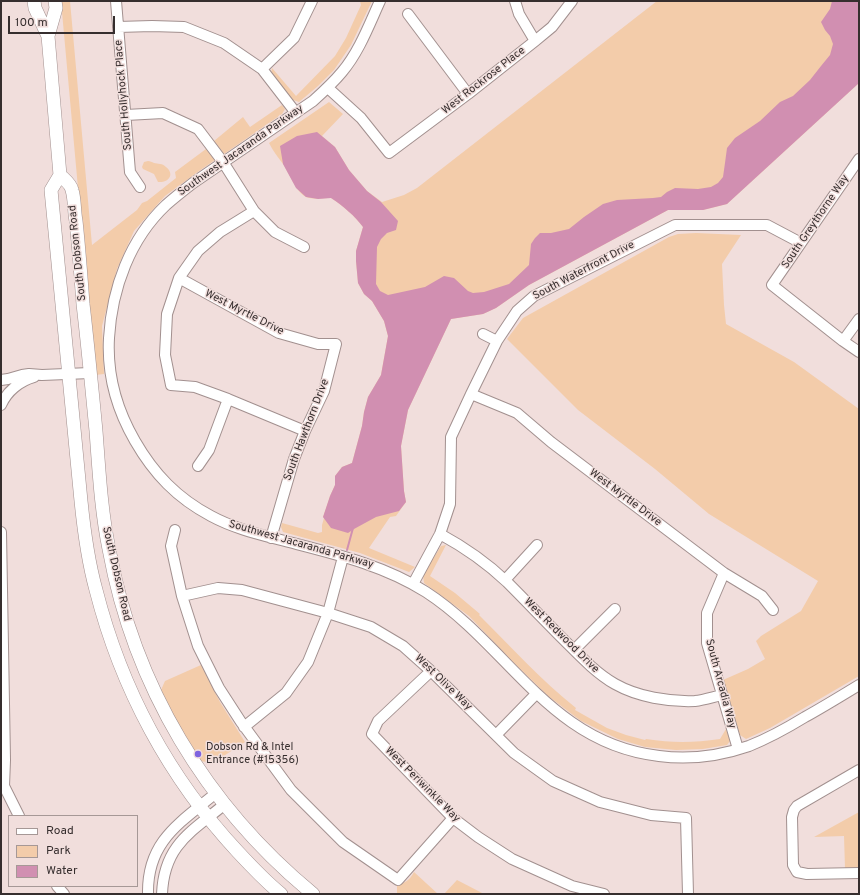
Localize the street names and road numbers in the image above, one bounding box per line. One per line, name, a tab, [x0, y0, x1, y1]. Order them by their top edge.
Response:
street label: South Hollyhock Place	[113, 39, 135, 151]
street label: West Rockrose Place	[440, 44, 528, 118]
street label: Southwest Jacaranda Parkway	[176, 103, 306, 199]
street label: South Greythorne Way	[780, 172, 852, 272]
street label: South Dobson Road	[66, 204, 90, 302]
street label: South Waterfront Drive	[531, 239, 637, 303]
street label: West Myrtle Drive	[202, 287, 286, 339]
street label: South Hawthorn Drive	[282, 377, 332, 483]
street label: West Myrtle Drive	[586, 466, 664, 530]
street label: Southwest Jacaranda Parkway	[227, 518, 375, 572]
street label: South Dobson Road	[99, 526, 133, 622]
street label: West Redwood Drive	[521, 596, 601, 676]
street label: South Arcadia Way	[702, 638, 738, 730]
street label: West Olive Way	[411, 652, 475, 714]
street label: West Periwinkle Way	[382, 745, 462, 825]

